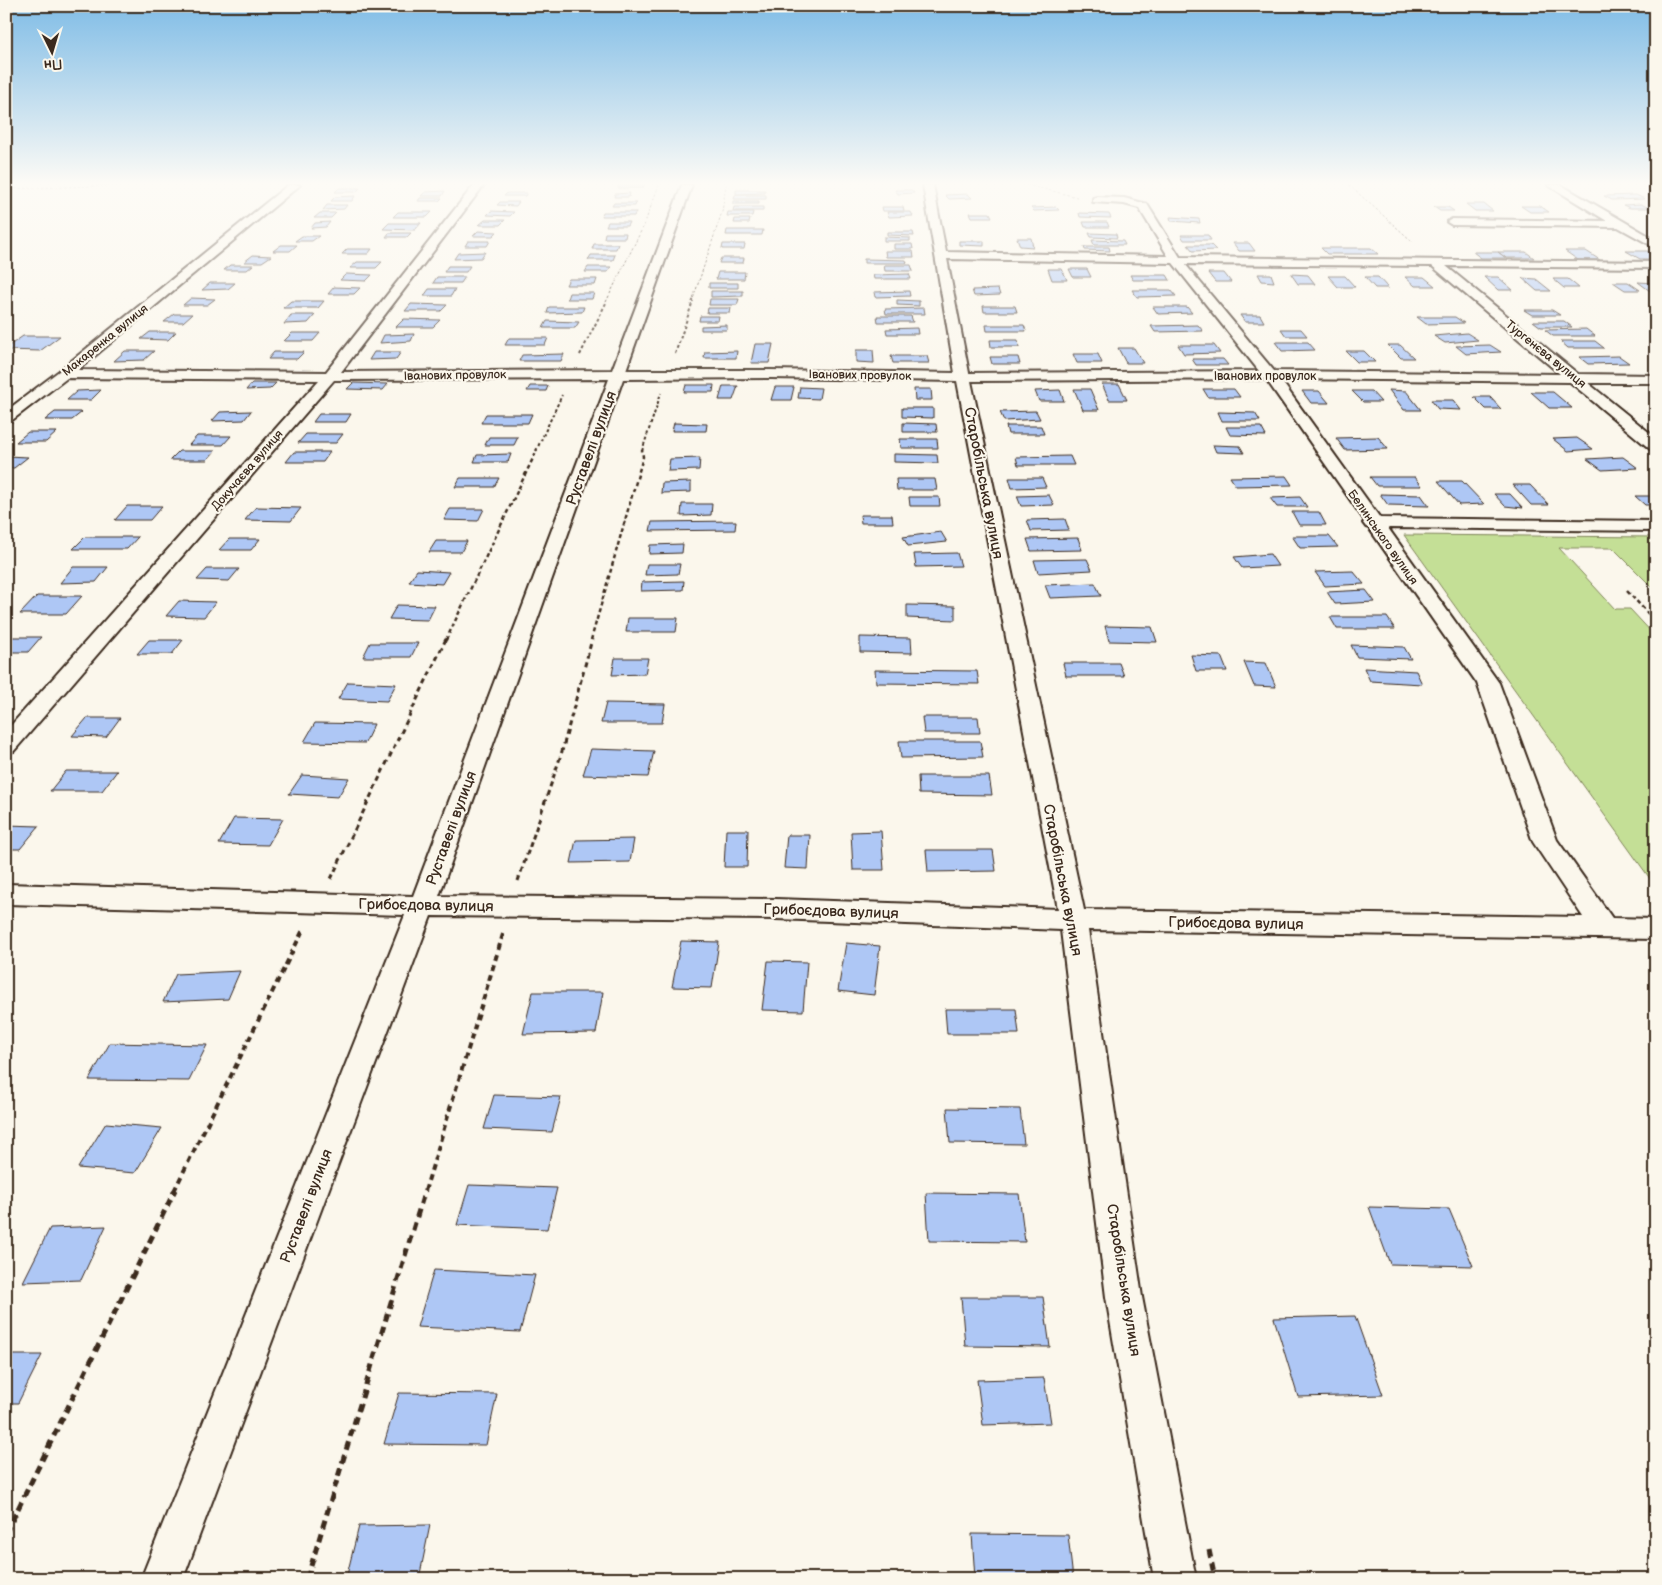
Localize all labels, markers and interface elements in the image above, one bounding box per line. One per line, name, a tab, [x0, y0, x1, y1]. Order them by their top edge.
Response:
north arrow	[28, 28, 78, 78]
text: Пн	[43, 55, 63, 74]
street label: Макаренка вулиця	[59, 301, 152, 380]
street label: Тургенєва вулиця	[1502, 317, 1589, 392]
street label: Іванових провулок	[404, 367, 507, 384]
street label: Іванових провулок	[809, 367, 912, 384]
street label: Іванових провулок	[1214, 369, 1317, 384]
street label: Руставелі вулиця	[562, 388, 621, 508]
street label: Старобільська вулиця	[959, 406, 1008, 561]
street label: Докучаєва вулиця	[208, 427, 287, 514]
street label: Белинського вулиця	[1344, 487, 1421, 588]
street label: Руставелі вулиця	[422, 768, 481, 888]
street label: Старобільська вулиця	[1038, 803, 1087, 958]
street label: Грибоєдова вулиця	[358, 895, 494, 916]
street label: Грибоєдова вулиця	[763, 900, 899, 923]
street label: Грибоєдова вулиця	[1168, 913, 1304, 934]
street label: Руставелі вулиця	[276, 1146, 337, 1266]
street label: Старобільська вулиця	[1102, 1202, 1145, 1358]

